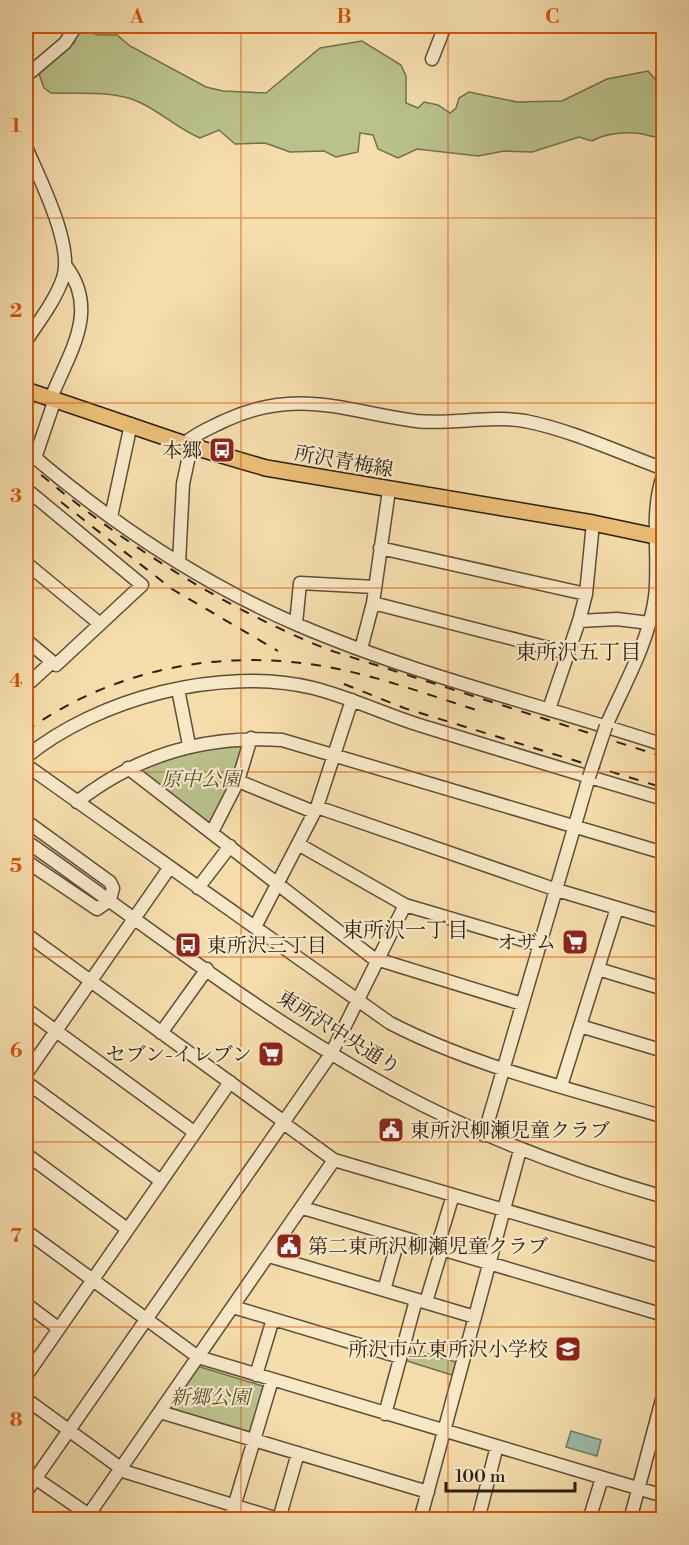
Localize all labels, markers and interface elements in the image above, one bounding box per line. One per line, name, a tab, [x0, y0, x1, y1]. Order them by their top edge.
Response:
text: A	[129, 5, 145, 30]
text: B	[336, 5, 352, 30]
text: C	[545, 5, 559, 30]
text: 1	[11, 114, 21, 139]
text: 2	[10, 299, 22, 324]
bus stop icon: 本郷	[207, 435, 237, 465]
place label: 本郷	[162, 439, 202, 464]
street label: 所沢青梅線	[292, 441, 395, 483]
text: 3	[10, 484, 22, 509]
district label: 東所沢五丁目	[515, 640, 641, 666]
text: 4	[9, 669, 23, 694]
park label: 原中公園	[161, 768, 244, 793]
text: 5	[10, 854, 22, 879]
district label: 東所沢一丁目	[342, 918, 468, 944]
supermarket icon: オザム	[560, 927, 590, 957]
bus stop icon: 東所沢三丁目	[173, 930, 203, 960]
place label: オザム	[497, 931, 556, 956]
place label: 東所沢三丁目	[207, 934, 327, 959]
street label: 東所沢中央通り	[272, 986, 404, 1081]
text: 6	[10, 1039, 23, 1064]
supermarket icon: セブン-イレブン	[256, 1039, 286, 1069]
place label: セブン-イレブン	[106, 1043, 252, 1068]
public building icon: 東所沢柳瀬児童クラブ	[376, 1115, 406, 1145]
place label: 東所沢柳瀬児童クラブ	[410, 1119, 610, 1144]
text: 7	[10, 1224, 22, 1249]
public building icon: 第二東所沢柳瀬児童クラブ	[274, 1231, 304, 1261]
place label: 第二東所沢柳瀬児童クラブ	[308, 1235, 548, 1260]
school or university icon: 所沢市立東所沢小学校	[553, 1334, 583, 1364]
place label: 所沢市立東所沢小学校	[348, 1338, 548, 1363]
park label: 新郷公園	[170, 1386, 253, 1411]
text: 8	[10, 1408, 23, 1433]
scale bar	[446, 1455, 575, 1493]
text: 100 m	[455, 1465, 506, 1488]

